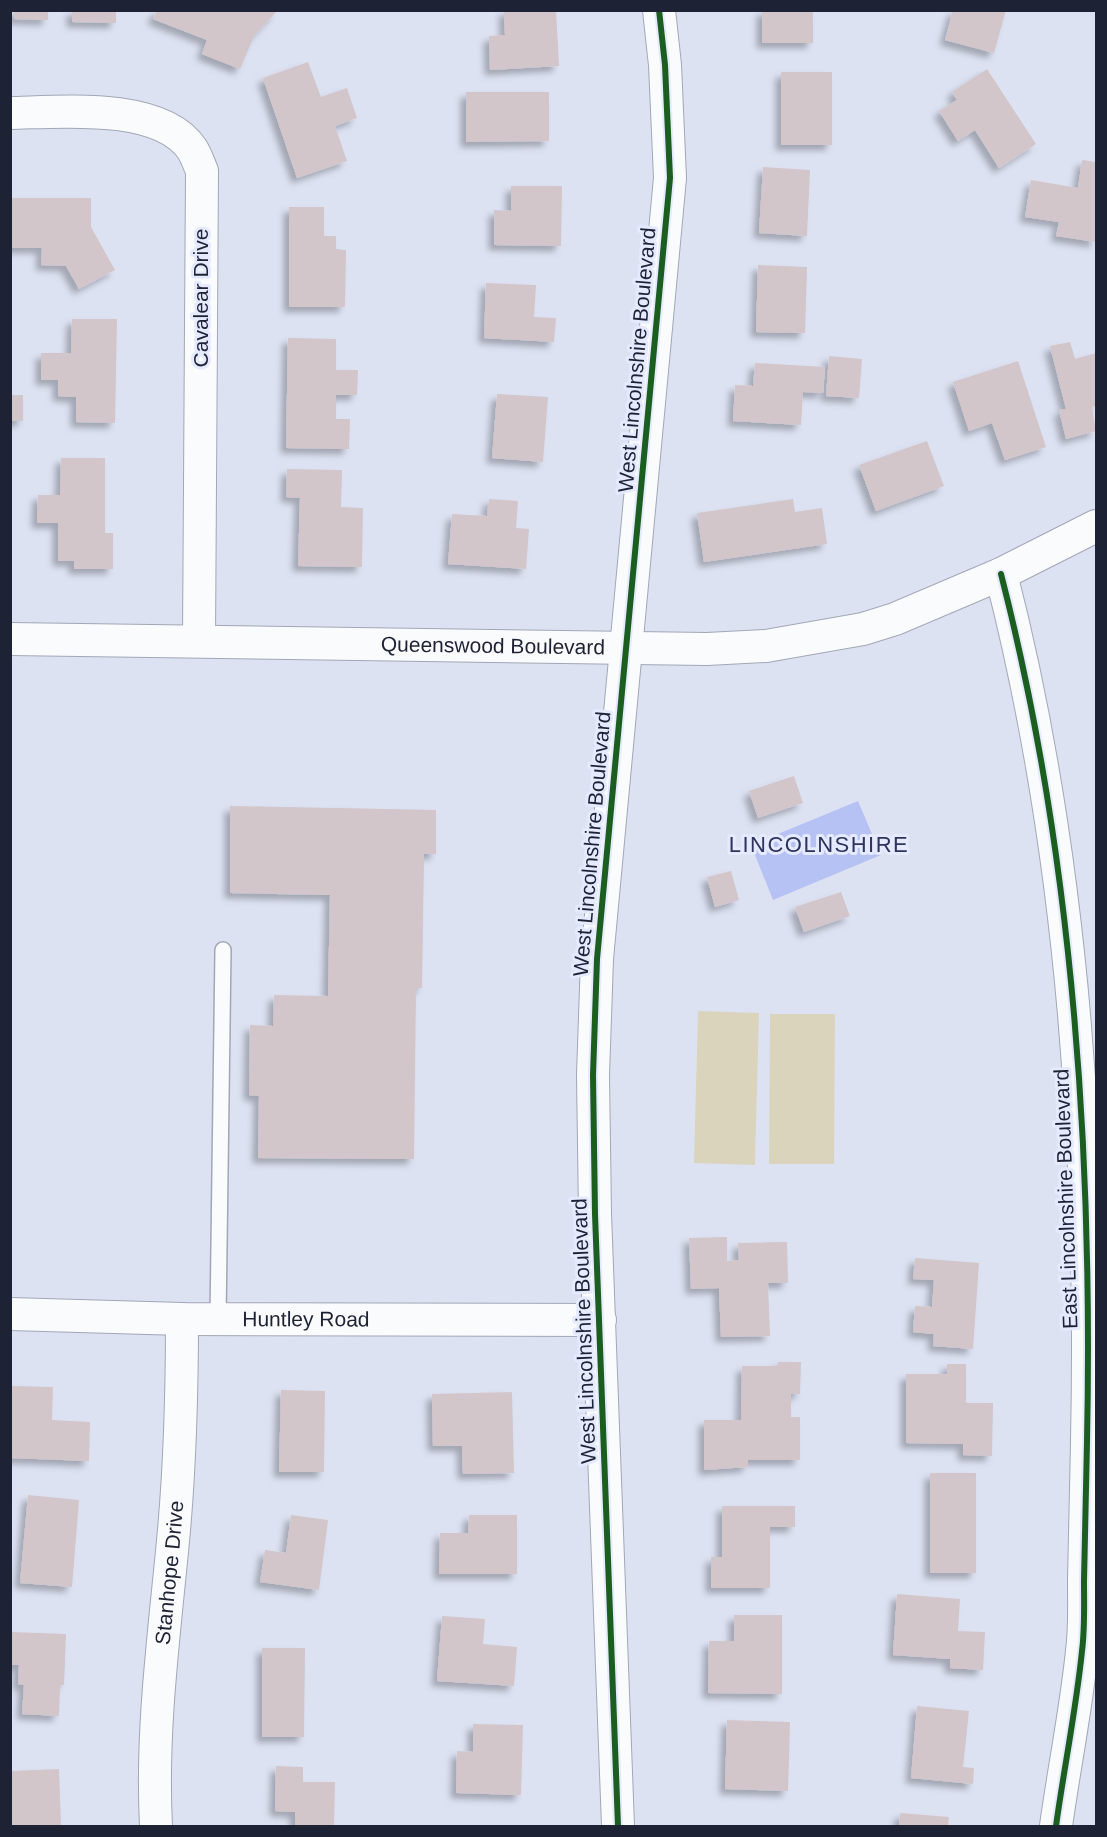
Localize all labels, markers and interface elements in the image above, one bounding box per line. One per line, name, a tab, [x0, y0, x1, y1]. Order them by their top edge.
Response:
street label: West Lincolnshire Boulevard	[613, 227, 660, 493]
street label: Cavalear Drive	[189, 229, 212, 367]
street label: Queenswood Boulevard	[381, 632, 605, 659]
street label: West Lincolnshire Boulevard	[568, 711, 615, 977]
district label: LINCOLNSHIRE	[729, 832, 909, 857]
street label: East Lincolnshire Boulevard	[1049, 1069, 1082, 1330]
street label: West Lincolnshire Boulevard	[567, 1198, 600, 1464]
street label: Huntley Road	[242, 1307, 370, 1330]
street label: Stanhope Drive	[151, 1500, 187, 1646]

